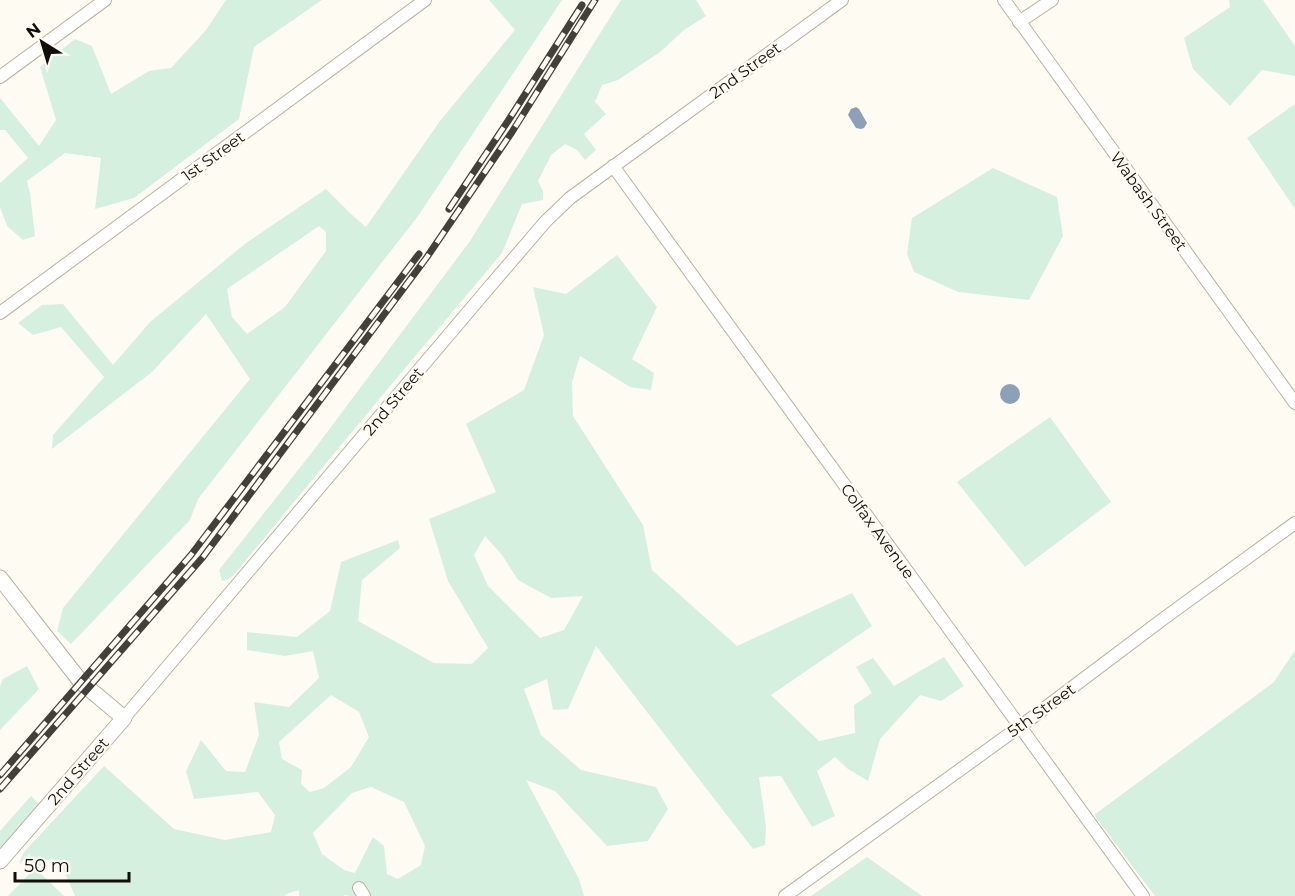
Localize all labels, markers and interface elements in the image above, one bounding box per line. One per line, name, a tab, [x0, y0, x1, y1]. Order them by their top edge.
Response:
north arrow	[12, 12, 72, 72]
text: N	[22, 19, 44, 42]
street label: 2nd Street	[706, 38, 785, 103]
street label: 1st Street	[178, 127, 249, 185]
street label: Wabash Street	[1106, 148, 1191, 255]
street label: 2nd Street	[359, 363, 428, 439]
street label: Colfax Avenue	[837, 480, 919, 583]
street label: 5th Street	[1004, 679, 1079, 741]
street label: 2nd Street	[44, 733, 113, 809]
scale bar	[15, 845, 129, 883]
text: 50 m	[24, 855, 70, 877]

